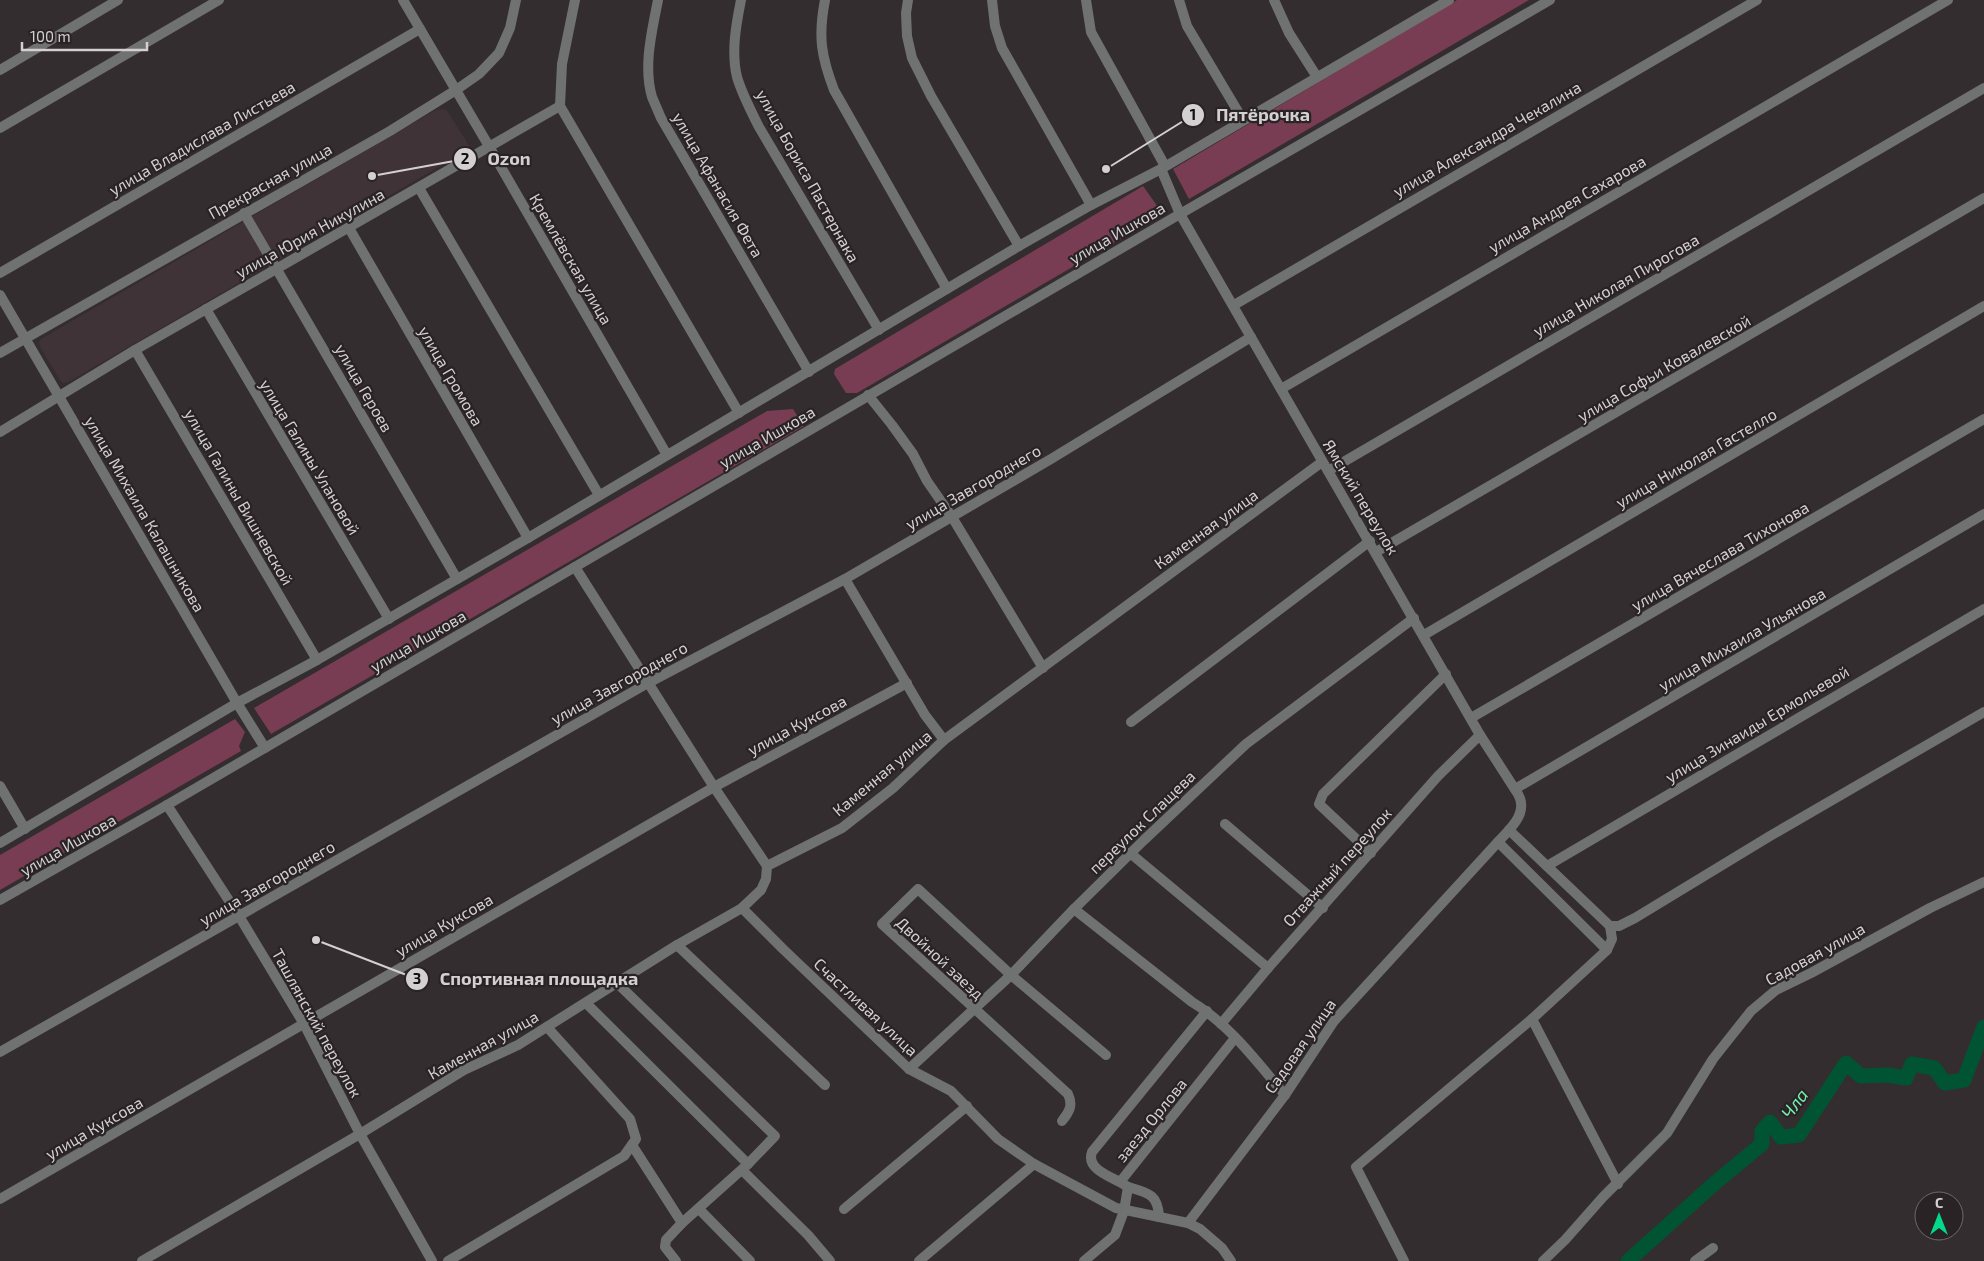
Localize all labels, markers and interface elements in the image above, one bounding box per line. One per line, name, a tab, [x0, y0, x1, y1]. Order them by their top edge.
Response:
scale bar	[22, 20, 148, 52]
text: 100 m	[30, 27, 71, 45]
street label: улица Владислава Листьева	[105, 76, 299, 200]
street label: улица Александра Чекалина	[1389, 77, 1585, 201]
street label: улица Бориса Пастернака	[752, 86, 864, 266]
callout: Пятёрочка	[1181, 98, 1320, 131]
text: Пятёрочка	[1216, 103, 1310, 125]
text: 1	[1190, 105, 1196, 123]
street label: улица Афанасия Фета	[668, 109, 768, 261]
street label: Прекрасная улица	[205, 139, 335, 223]
callout: Ozon	[453, 142, 541, 175]
text: Ozon	[487, 147, 531, 169]
text: 2	[461, 149, 470, 167]
street label: улица Андрея Сахарова	[1485, 151, 1649, 257]
street label: улица Юрия Никулина	[232, 184, 388, 282]
street label: Кремлёвская улица	[525, 190, 617, 328]
street label: улица Ишкова	[1065, 197, 1169, 269]
street label: улица Николая Пирогова	[1529, 229, 1703, 341]
street label: улица Софьи Ковалевской	[1574, 310, 1754, 426]
street label: улица Громова	[414, 322, 488, 430]
street label: улица Героев	[331, 340, 397, 436]
street label: улица Галины Улановой	[256, 376, 364, 538]
street label: улица Ишкова	[715, 401, 819, 473]
street label: улица Николая Гастелло	[1612, 404, 1780, 512]
street label: улица Галины Вишневской	[180, 405, 298, 589]
street label: улица Михаила Калашникова	[81, 412, 209, 616]
street label: Ямский переулок	[1319, 436, 1404, 559]
street label: улица Завгороднего	[902, 440, 1044, 534]
street label: Каменная улица	[1150, 485, 1262, 573]
street label: улица Вячеслава Тихонова	[1628, 497, 1812, 615]
street label: улица Михаила Ульянова	[1655, 583, 1829, 695]
street label: улица Ишкова	[366, 605, 470, 677]
street label: улица Завгороднего	[547, 637, 691, 729]
street label: улица Зинаиды Ермольевой	[1661, 661, 1853, 787]
street label: улица Куксова	[744, 691, 850, 759]
street label: Каменная улица	[828, 726, 936, 820]
street label: переулок Слащева	[1085, 766, 1199, 878]
street label: Отважный переулок	[1278, 803, 1396, 931]
street label: улица Ишкова	[16, 809, 120, 881]
street label: улица Завгороднего	[196, 836, 338, 930]
street label: улица Куксова	[392, 889, 496, 961]
street label: Двойной заезд	[893, 912, 988, 1003]
street label: Садовая улица	[1762, 918, 1868, 990]
street label: Ташлянский переулок	[268, 945, 366, 1101]
street label: Счастливая улица	[810, 954, 922, 1060]
callout: Спортивная площадка	[404, 962, 648, 995]
text: Спортивная площадка	[440, 967, 638, 989]
text: 3	[413, 969, 421, 987]
street label: Садовая улица	[1260, 995, 1340, 1097]
street label: Каменная улица	[424, 1006, 542, 1084]
street label: заезд Орлова	[1111, 1074, 1190, 1165]
water label: Чла	[1776, 1084, 1813, 1123]
street label: улица Куксова	[42, 1092, 146, 1164]
north arrow	[1914, 1191, 1964, 1241]
text: С	[1935, 1194, 1943, 1211]

